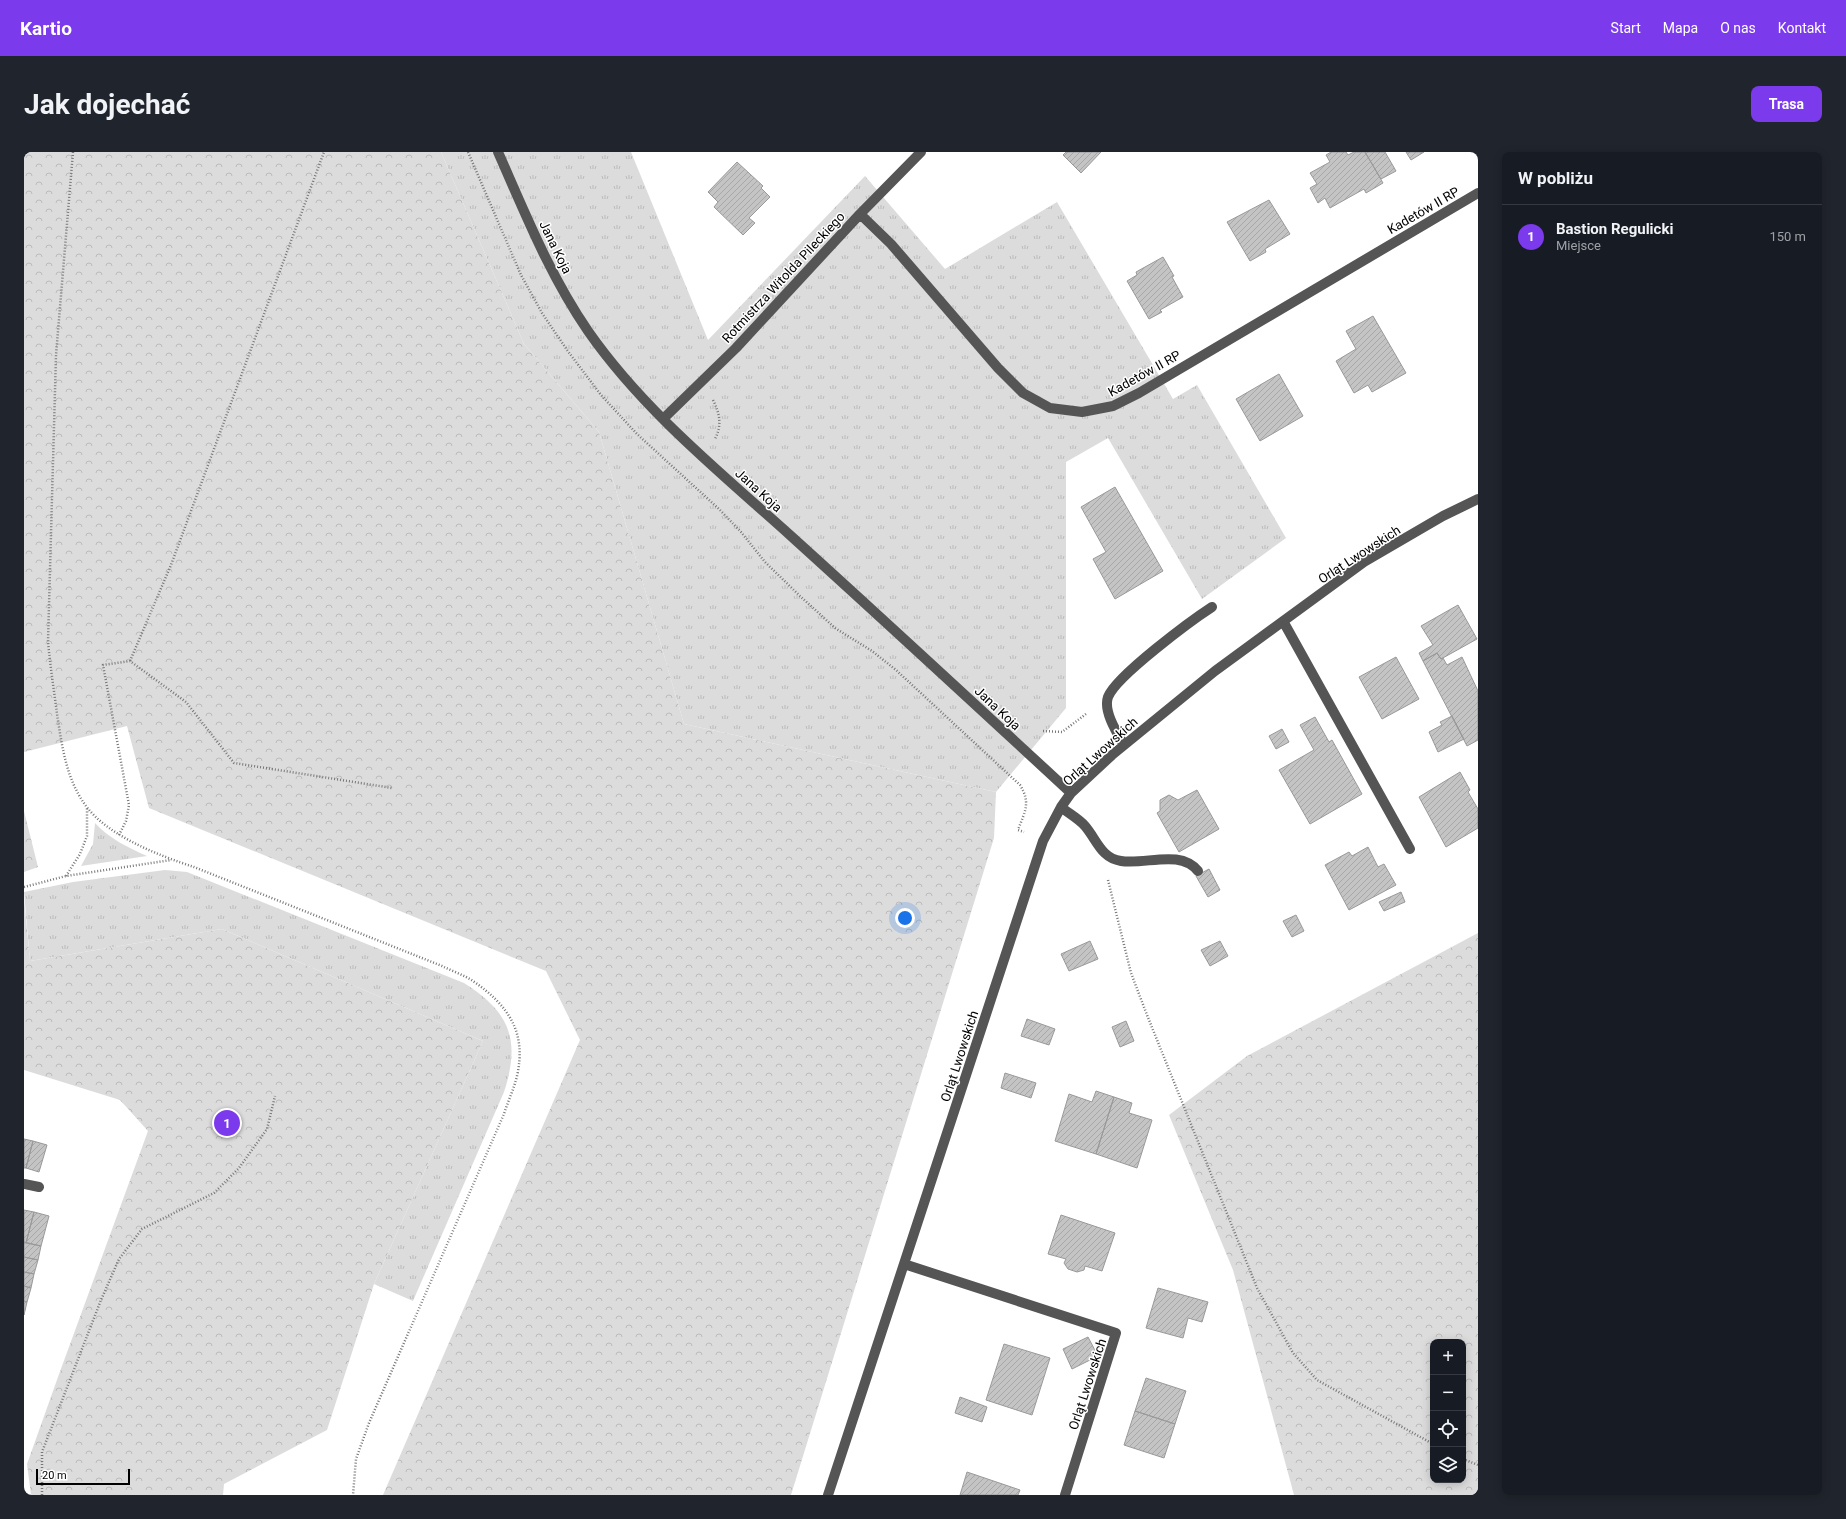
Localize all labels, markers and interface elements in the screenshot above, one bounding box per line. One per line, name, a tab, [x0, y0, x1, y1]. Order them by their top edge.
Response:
text: Kartio	[20, 17, 72, 40]
text: Start	[1611, 20, 1641, 36]
text: Mapa	[1663, 20, 1698, 36]
text: O nas	[1720, 20, 1756, 36]
text: Kontakt	[1778, 20, 1826, 36]
button: Trasa	[1751, 86, 1822, 122]
text: Jak dojechać	[24, 88, 190, 121]
text: W pobliżu	[1518, 168, 1593, 188]
street label: Kadetów II RP	[1385, 184, 1462, 237]
street label: Rotmistrza Witolda Pileckiego	[719, 209, 848, 346]
street label: Jana Koja	[536, 218, 575, 276]
text: Bastion Regulicki	[1556, 220, 1673, 238]
text: 1	[1527, 229, 1535, 244]
text: 150 m	[1769, 229, 1806, 244]
text: Miejsce	[1556, 238, 1601, 253]
street label: Kadetów II RP	[1105, 347, 1183, 400]
street label: Jana Koja	[732, 466, 785, 515]
street label: Orląt Lwowskich	[1315, 522, 1403, 587]
street label: Jana Koja	[972, 683, 1024, 733]
street label: Orląt Lwowskich	[1060, 714, 1141, 789]
your location	[895, 908, 915, 928]
street label: Orląt Lwowskich	[938, 1009, 981, 1104]
pin: 1	[214, 1108, 240, 1138]
street label: Orląt Lwowskich	[1066, 1337, 1109, 1432]
map controls	[1430, 1339, 1466, 1483]
button: +	[1430, 1339, 1466, 1375]
button: −	[1430, 1375, 1466, 1411]
button: locate	[1430, 1411, 1466, 1447]
button: layers	[1430, 1447, 1466, 1483]
scale bar	[36, 1467, 130, 1486]
text: 20 m	[42, 1469, 67, 1482]

